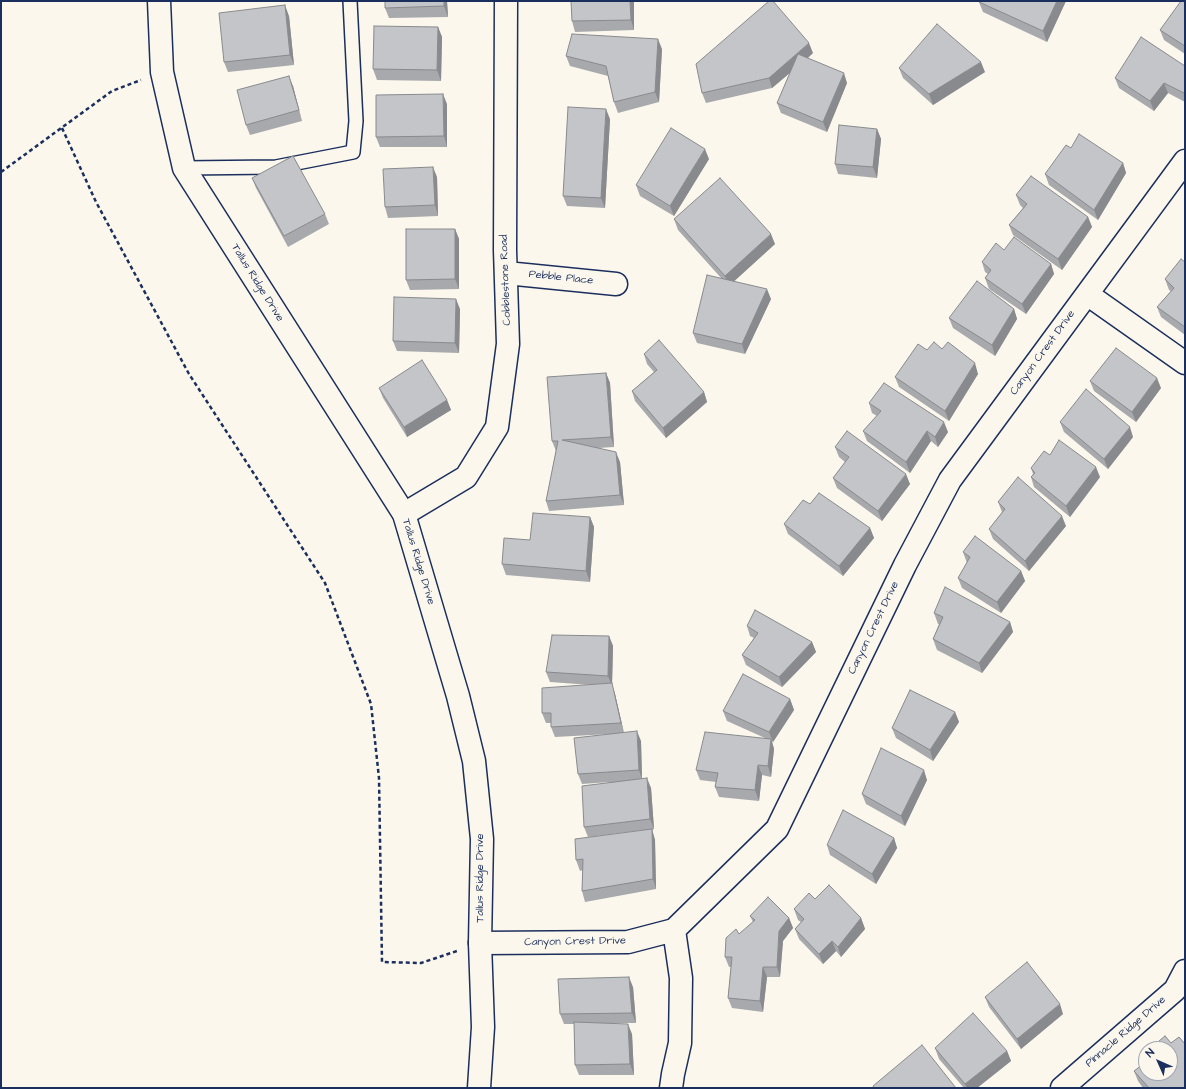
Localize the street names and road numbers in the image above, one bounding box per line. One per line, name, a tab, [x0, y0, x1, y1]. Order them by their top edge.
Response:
street label: Cobblestone Road	[498, 234, 514, 326]
street label: Tallus Ridge Drive	[228, 242, 286, 324]
street label: Pebble Place	[528, 268, 594, 288]
street label: Canyon Crest Drive	[1008, 308, 1078, 398]
street label: Tallus Ridge Drive	[399, 517, 437, 607]
street label: Canyon Crest Drive	[846, 579, 902, 677]
street label: Tallus Ridge Drive	[474, 833, 488, 923]
street label: Canyon Crest Drive	[524, 935, 626, 949]
street label: Pinnacle Ridge Drive	[1083, 994, 1169, 1070]

